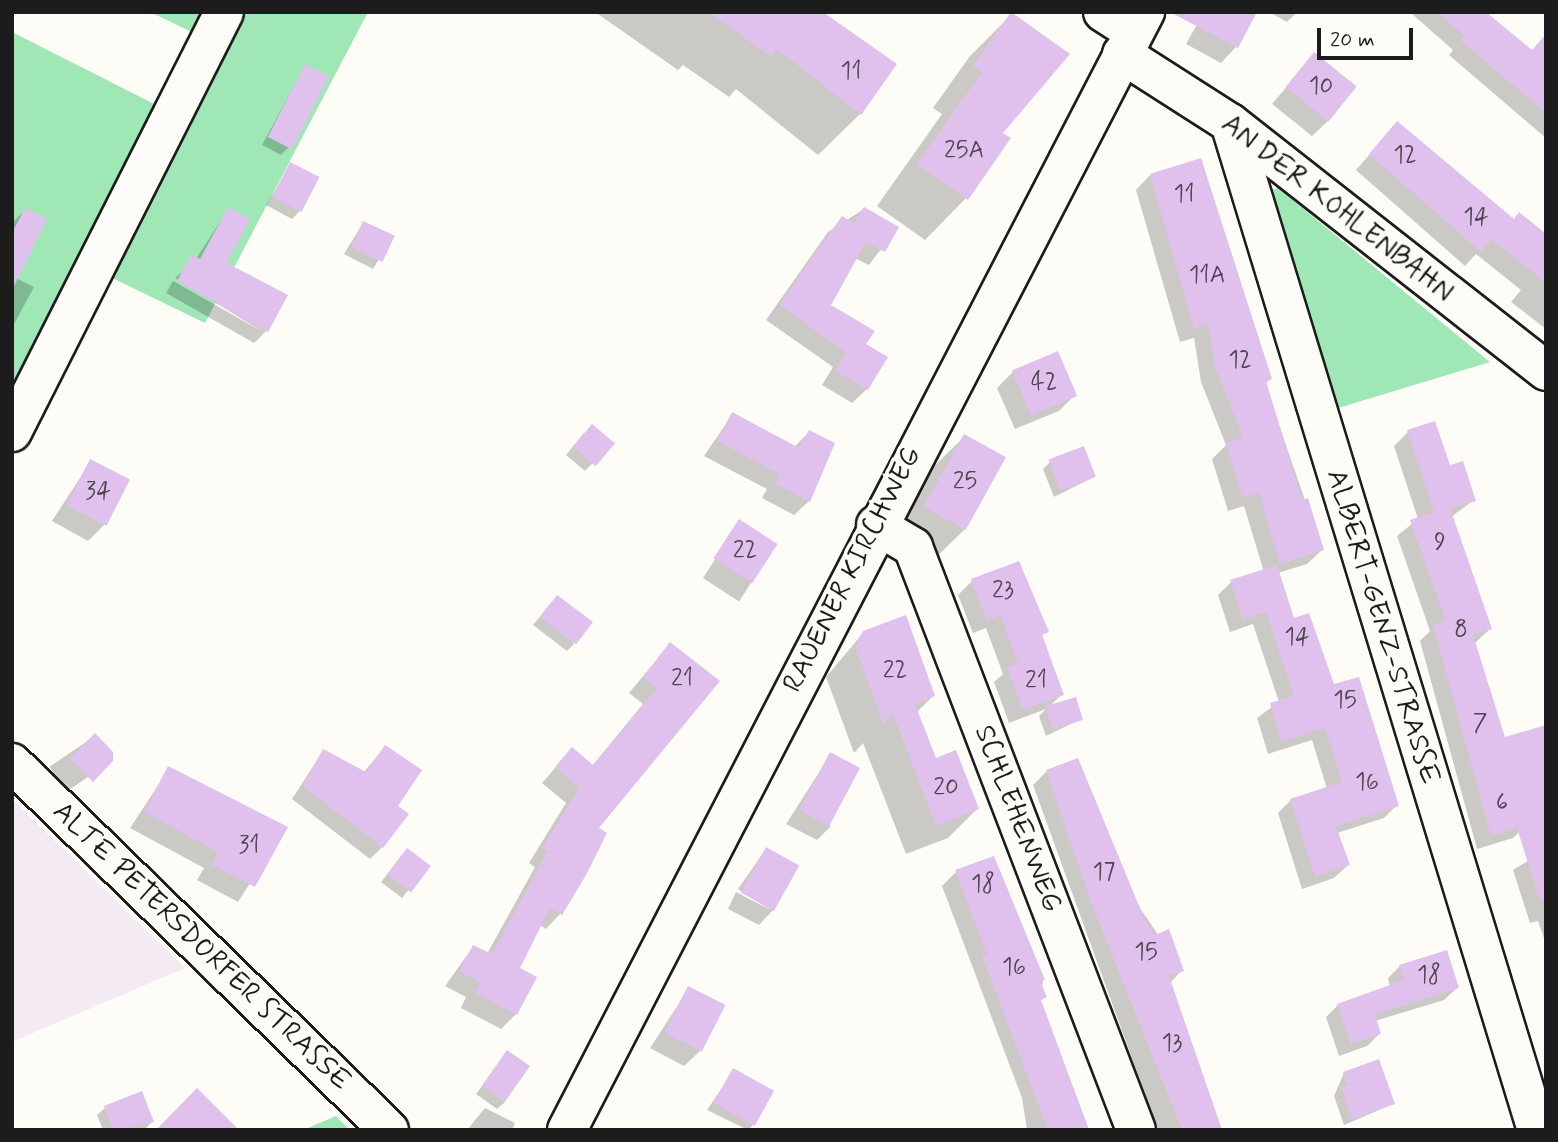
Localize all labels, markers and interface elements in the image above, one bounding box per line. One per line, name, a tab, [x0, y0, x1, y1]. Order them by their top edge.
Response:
scale bar	[1320, 14, 1416, 58]
text: 20 m	[1330, 26, 1375, 54]
house number: 11	[840, 58, 862, 86]
house number: 10	[1309, 73, 1333, 101]
street label: AN DER KOHLENBAHN	[1214, 108, 1460, 310]
house number: 25A	[944, 137, 984, 165]
house number: 12	[1393, 142, 1417, 170]
house number: 11	[1173, 181, 1195, 209]
house number: 14	[1463, 204, 1489, 232]
house number: 11A	[1189, 262, 1225, 290]
house number: 12	[1228, 347, 1252, 375]
house number: 42	[1031, 369, 1057, 397]
street label: RAUENER KIRCHWEG	[776, 441, 930, 699]
street label: ALBERT-GENZ-STRASSE	[1318, 466, 1446, 788]
house number: 25	[953, 468, 977, 496]
house number: 34	[85, 478, 111, 506]
house number: 9	[1434, 529, 1446, 557]
house number: 22	[733, 537, 757, 565]
house number: 23	[992, 577, 1014, 605]
house number: 8	[1454, 616, 1468, 644]
house number: 14	[1284, 624, 1310, 652]
house number: 22	[883, 657, 907, 685]
house number: 21	[671, 665, 693, 693]
house number: 21	[1025, 667, 1047, 695]
house number: 15	[1333, 687, 1357, 715]
house number: 7	[1473, 710, 1487, 738]
street label: SCHLEHENWEG	[966, 721, 1068, 917]
house number: 16	[1355, 769, 1379, 797]
house number: 20	[933, 774, 959, 802]
house number: 6	[1496, 789, 1508, 817]
street label: ALTE PETERSDORFER STRASSE	[39, 790, 363, 1104]
house number: 31	[238, 832, 260, 860]
house number: 17	[1093, 859, 1115, 887]
house number: 18	[971, 871, 995, 899]
house number: 15	[1134, 939, 1158, 967]
house number: 16	[1002, 954, 1026, 982]
house number: 18	[1417, 962, 1441, 990]
house number: 13	[1162, 1030, 1182, 1058]

